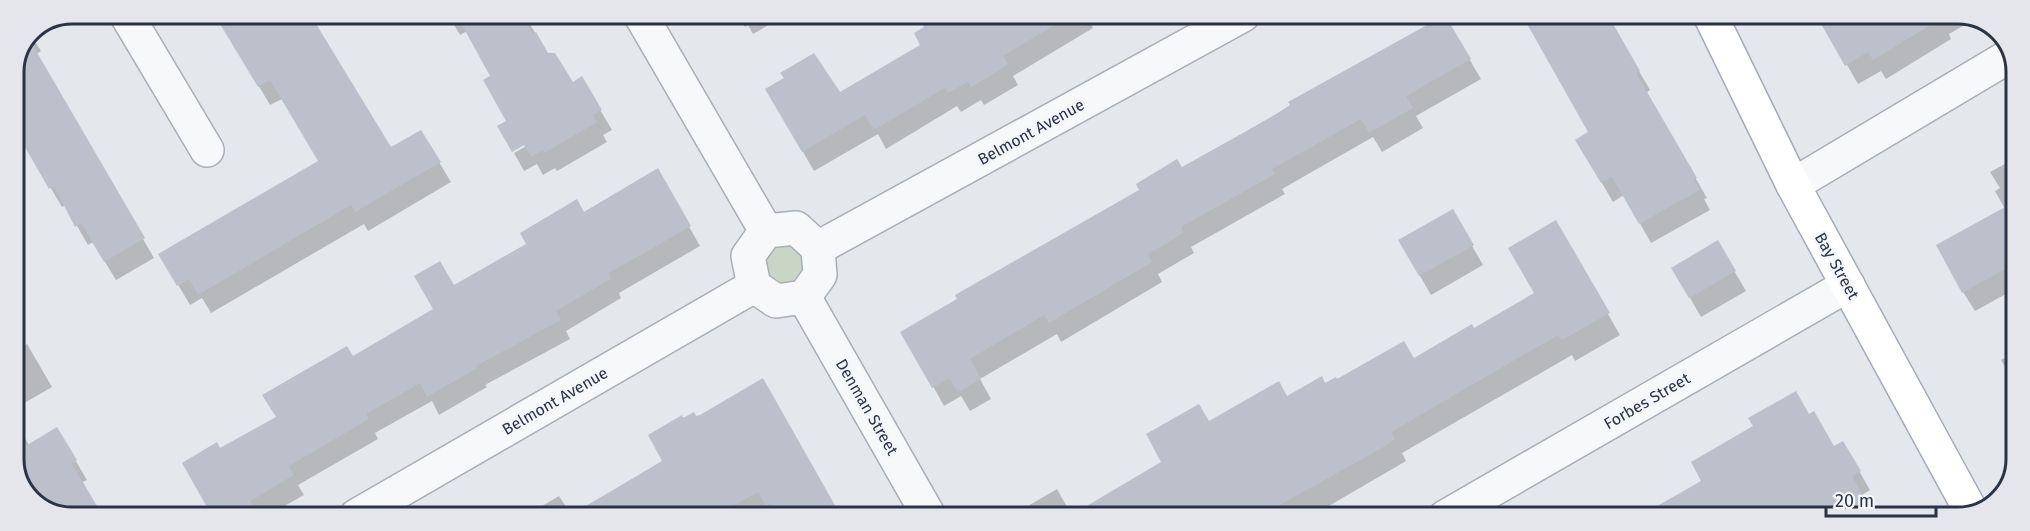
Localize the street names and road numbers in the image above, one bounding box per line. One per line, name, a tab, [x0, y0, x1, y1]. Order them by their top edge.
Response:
street label: Belmont Avenue	[974, 95, 1088, 169]
street label: Bay Street	[1811, 229, 1863, 303]
street label: Denman Street	[832, 356, 902, 459]
street label: Belmont Avenue	[499, 363, 611, 439]
street label: Forbes Street	[1601, 369, 1694, 433]

